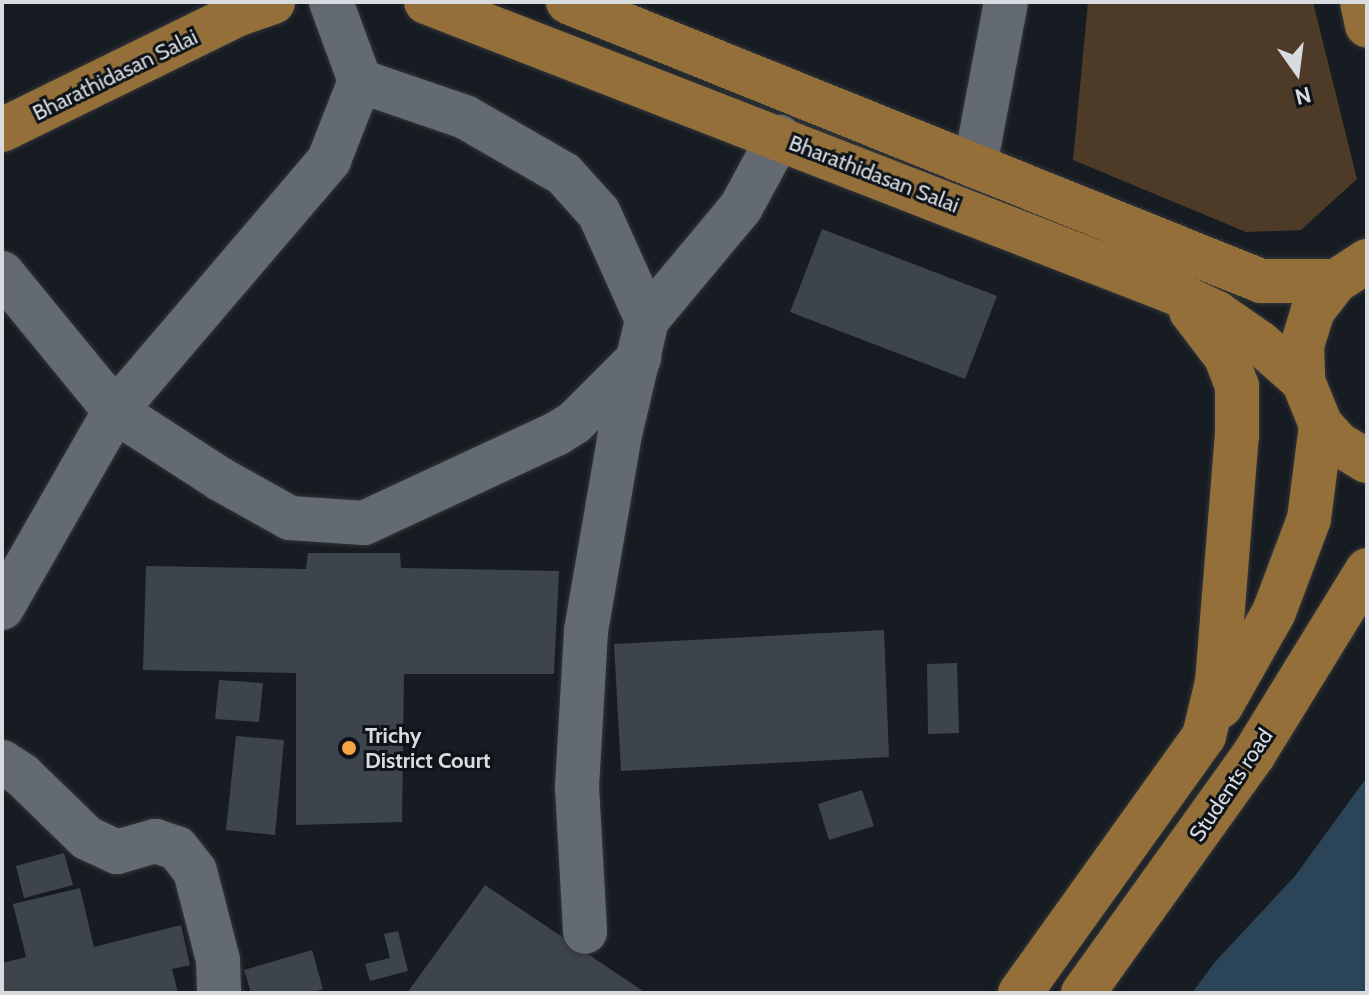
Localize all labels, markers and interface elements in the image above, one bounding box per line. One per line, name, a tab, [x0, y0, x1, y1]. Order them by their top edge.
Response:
street label: Bharathidasan Salai	[28, 24, 202, 126]
north arrow	[1257, 32, 1337, 112]
text: N	[1292, 81, 1314, 111]
street label: Bharathidasan Salai	[785, 129, 963, 219]
place label: Trichy District Court	[365, 722, 491, 774]
street label: Students road	[1184, 724, 1278, 846]
marker: Trichy District Court	[340, 739, 358, 757]

